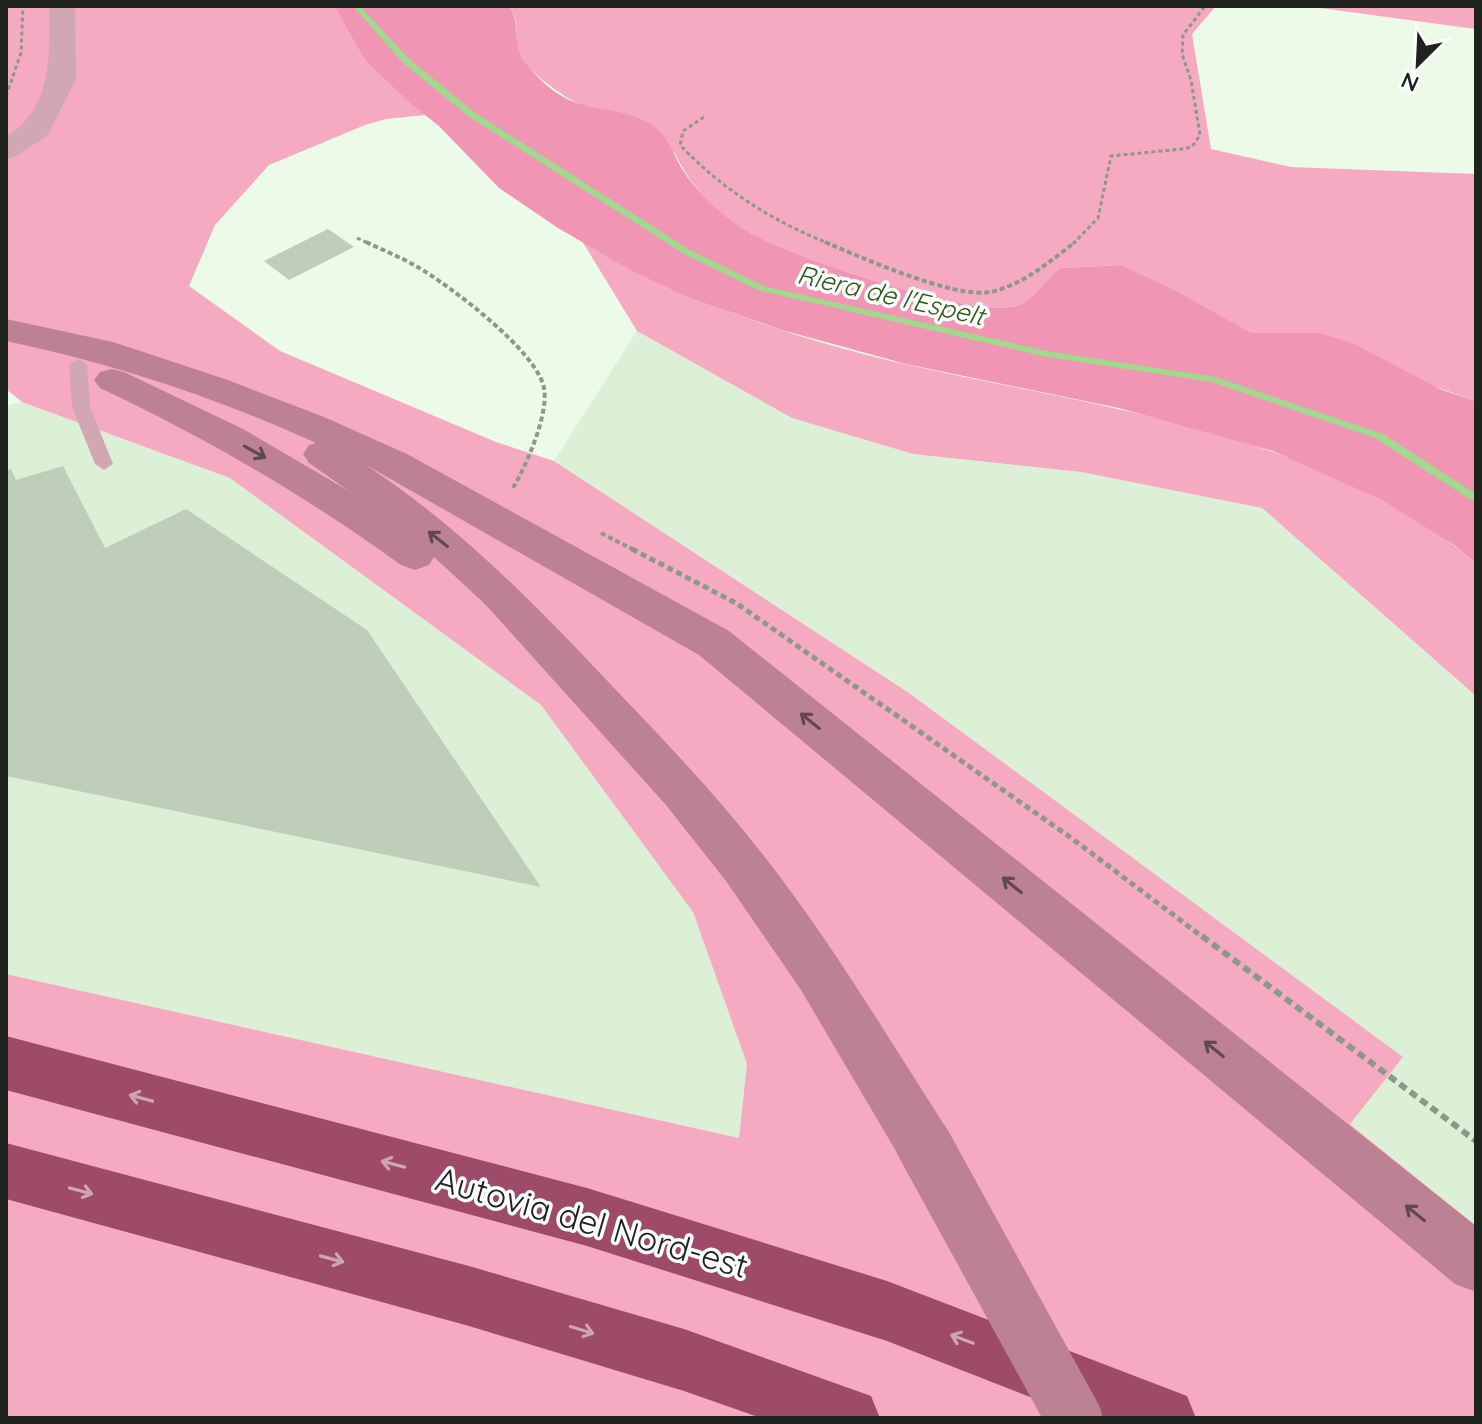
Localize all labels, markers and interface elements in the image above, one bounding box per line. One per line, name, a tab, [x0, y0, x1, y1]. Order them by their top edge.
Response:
north arrow	[1378, 24, 1458, 104]
text: N	[1397, 66, 1423, 98]
water label: Riera de l'Espelt	[794, 257, 991, 333]
one-way arrow	[242, 445, 266, 460]
one-way arrow	[428, 530, 449, 547]
one-way arrow	[800, 713, 821, 730]
one-way arrow	[1002, 877, 1023, 894]
one-way arrow	[1204, 1041, 1225, 1058]
one-way arrow	[129, 1089, 155, 1104]
one-way arrow	[380, 1156, 406, 1171]
street label: Autovia del Nord-est	[431, 1157, 753, 1287]
one-way arrow	[68, 1184, 94, 1199]
one-way arrow	[1405, 1205, 1426, 1223]
one-way arrow	[319, 1252, 345, 1267]
one-way arrow	[569, 1323, 595, 1338]
one-way arrow	[950, 1331, 975, 1345]

